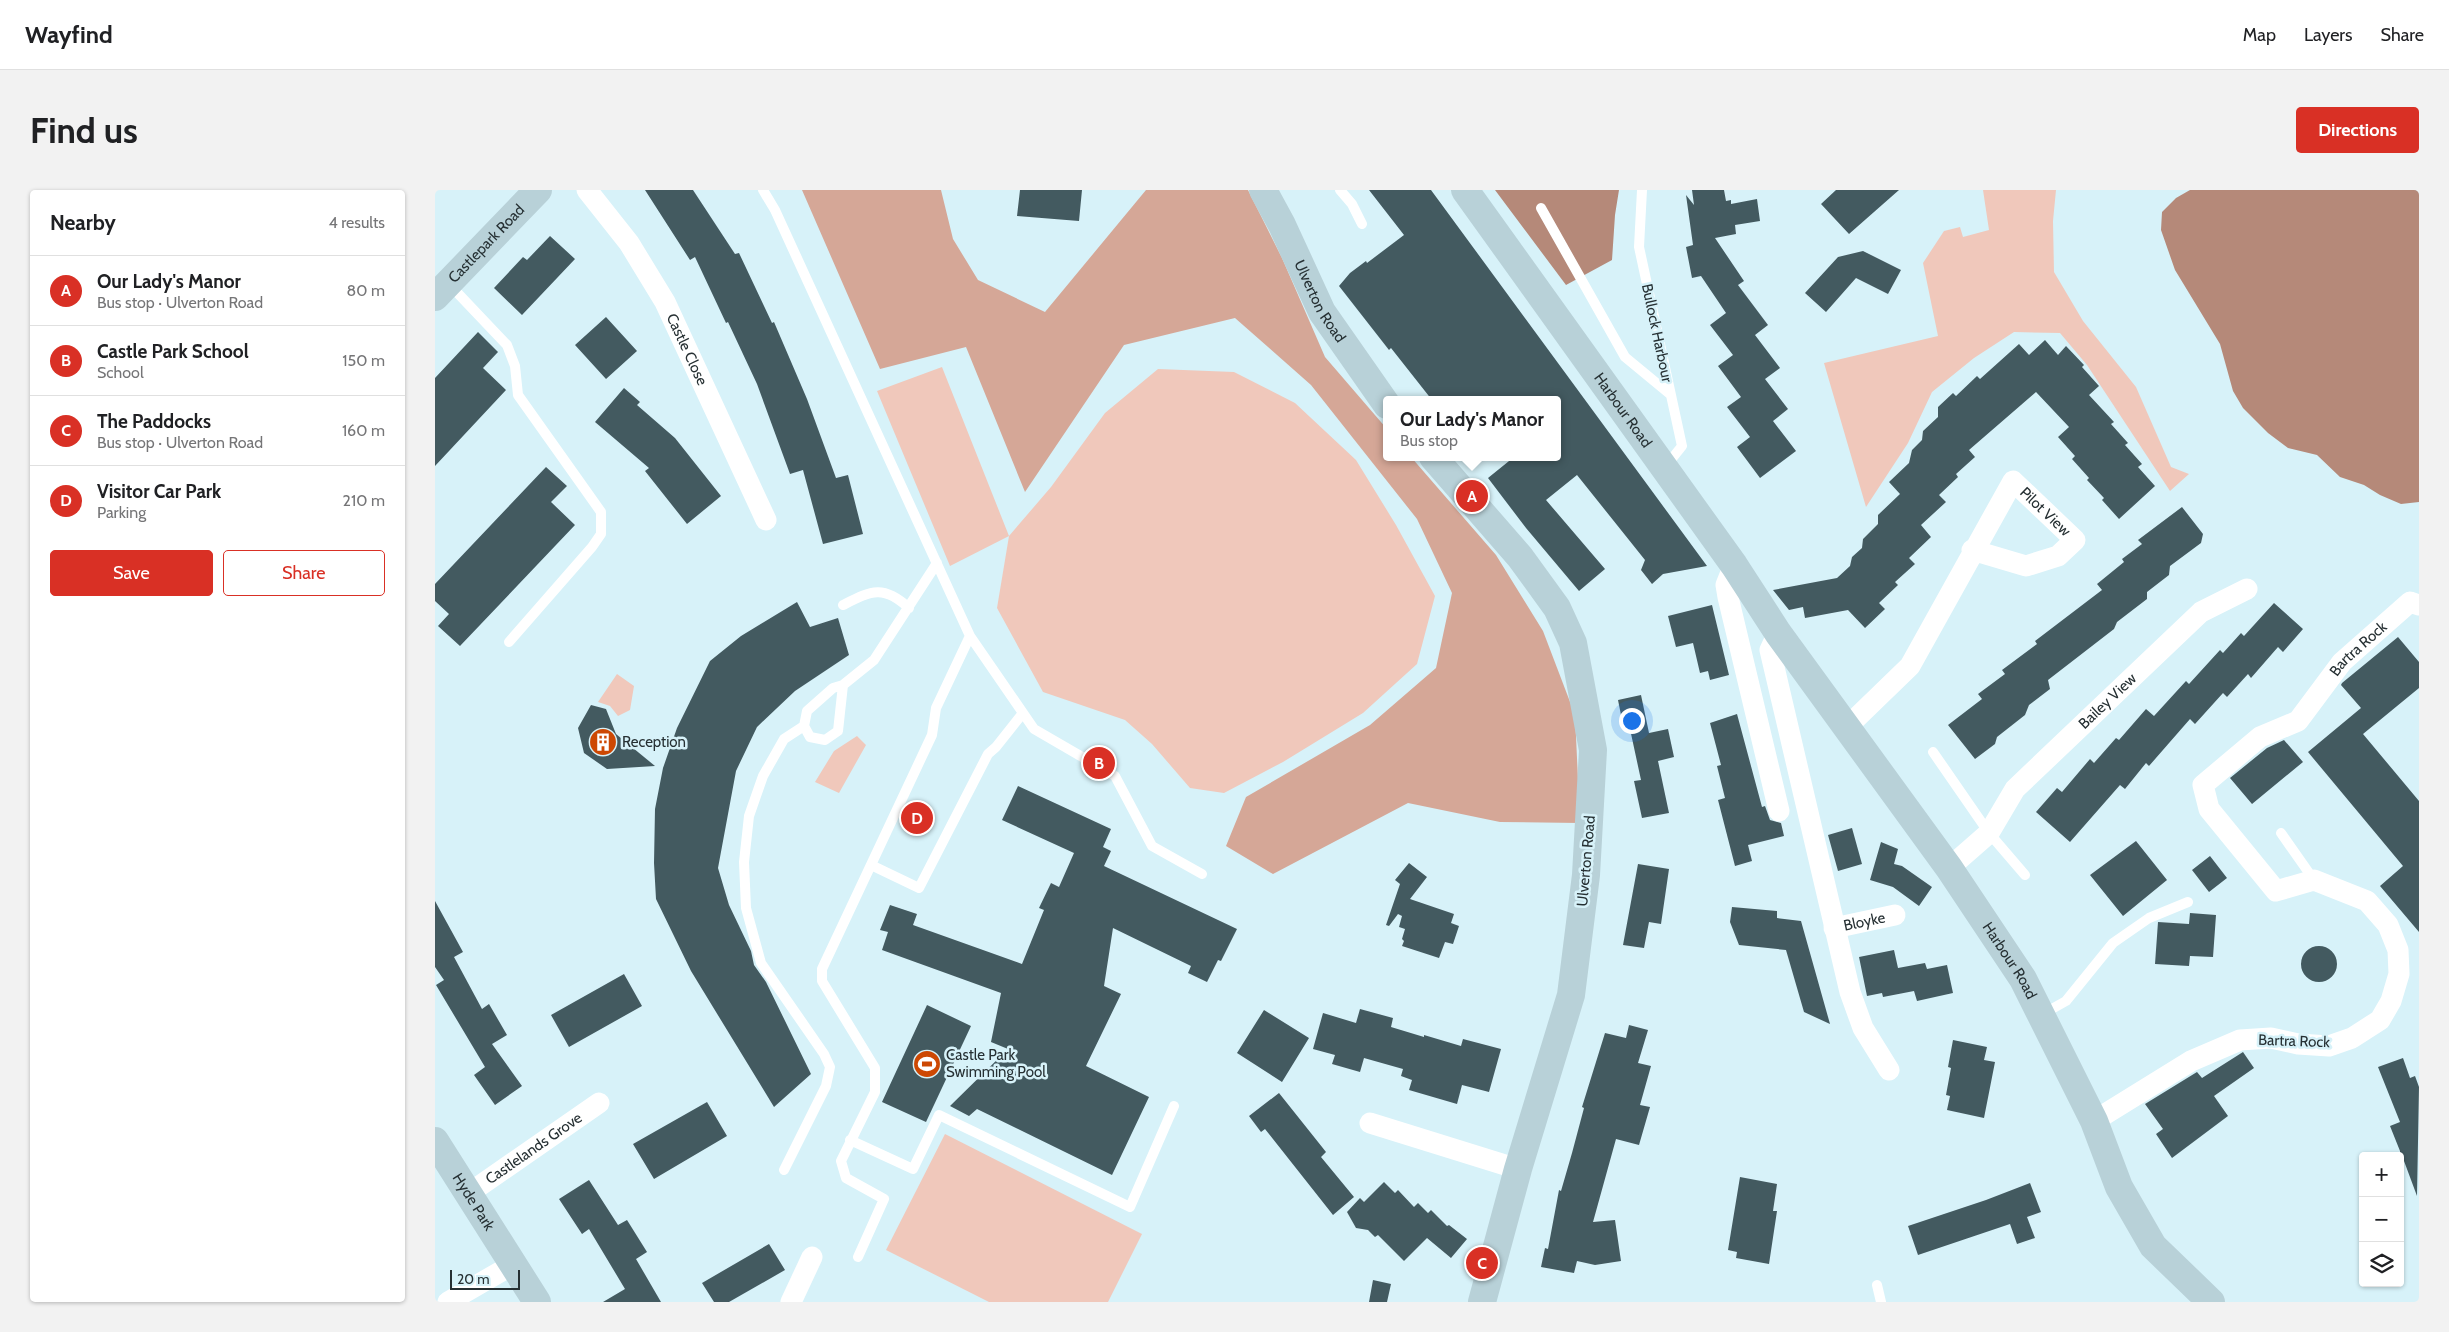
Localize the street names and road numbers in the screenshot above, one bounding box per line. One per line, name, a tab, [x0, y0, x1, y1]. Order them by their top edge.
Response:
street label: Castlepark Road	[445, 201, 528, 287]
street label: Ulverton Road	[1290, 257, 1349, 346]
street label: Bullock Harbour	[1638, 282, 1676, 384]
street label: Castle Close	[663, 311, 711, 388]
street label: Harbour Road	[1590, 369, 1656, 451]
street label: Pilot View	[2016, 483, 2075, 540]
street label: Bartra Rock	[2326, 618, 2391, 680]
street label: Bailey View	[2075, 669, 2140, 733]
street label: Ulverton Road	[1573, 815, 1599, 907]
street label: Bloyke	[1842, 908, 1887, 935]
street label: Harbour Road	[1979, 919, 2041, 1002]
street label: Bartra Rock	[2258, 1031, 2330, 1051]
street label: Castlelands Grove	[482, 1108, 586, 1188]
street label: Hyde Park	[449, 1170, 498, 1234]

